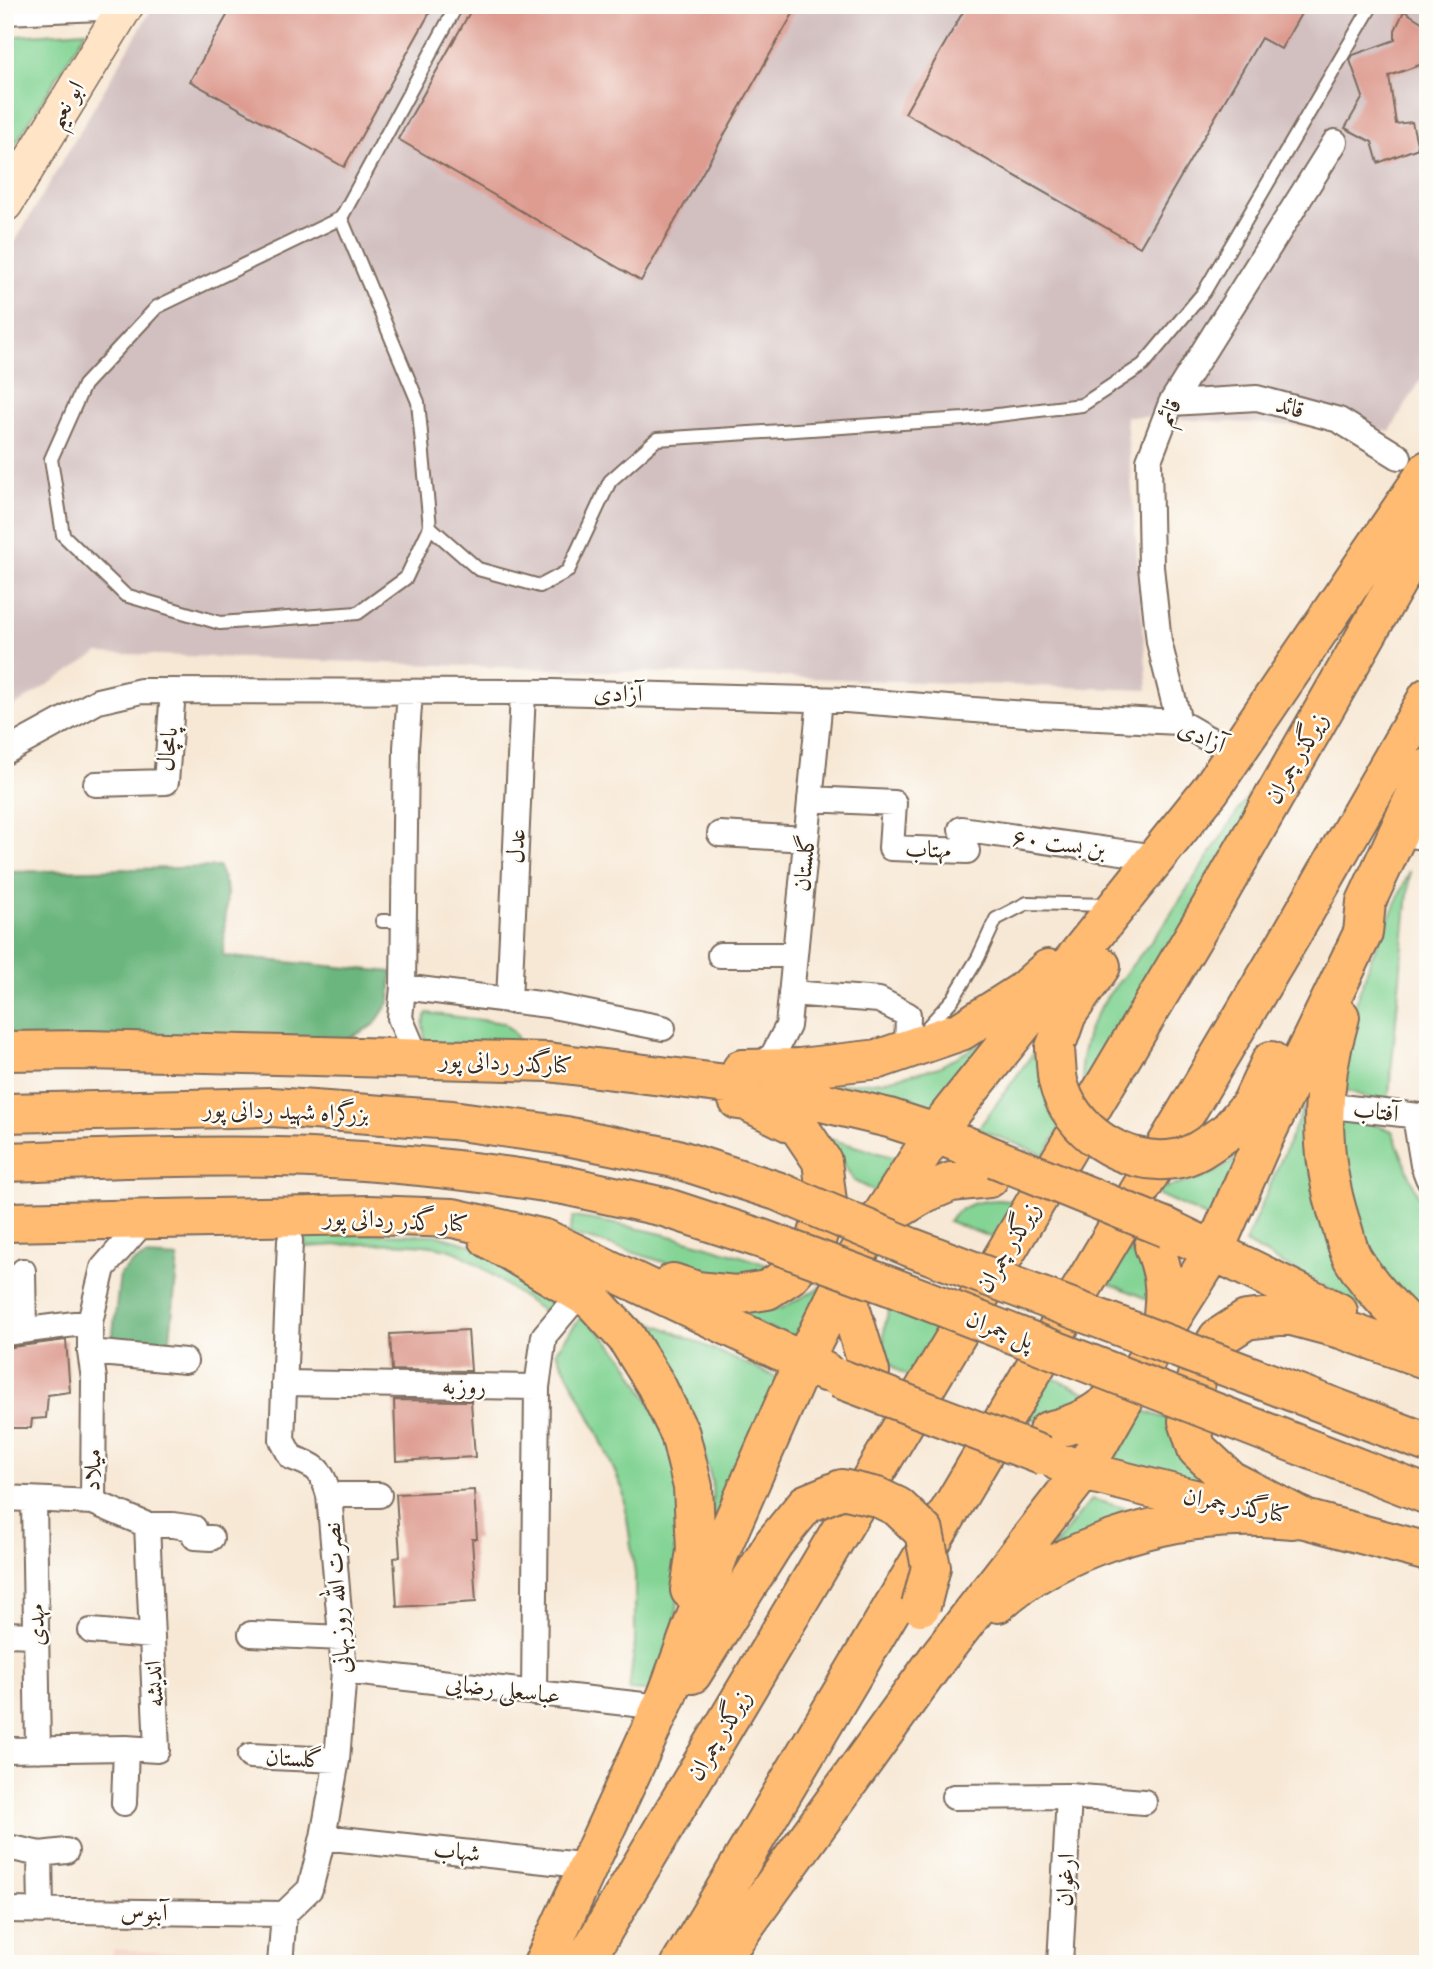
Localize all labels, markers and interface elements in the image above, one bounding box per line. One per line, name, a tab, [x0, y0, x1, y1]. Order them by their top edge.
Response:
street label: ابو نعیم	[39, 75, 98, 138]
street label: قائد	[1272, 389, 1308, 426]
street label: قائم	[1150, 394, 1194, 433]
street label: آزادی	[593, 678, 646, 709]
street label: زیرگذر چمران	[1256, 706, 1335, 810]
street label: آزادی	[1173, 712, 1233, 762]
street label: پامچال	[150, 724, 186, 773]
street label: بن بست ۶۰	[1010, 822, 1108, 865]
street label: عدل	[500, 828, 533, 864]
street label: گلستان	[786, 833, 823, 893]
street label: مهتاب	[904, 833, 952, 866]
street label: کنارگذر ردانی پور	[437, 1041, 573, 1082]
street label: بزرگراه شهید ردانی پور	[201, 1092, 369, 1131]
street label: آفتاب	[1351, 1093, 1403, 1130]
street label: زیرگذر چمران	[967, 1195, 1048, 1299]
street label: کنار گذر ردانی پور	[321, 1199, 469, 1241]
street label: پل چمران	[961, 1302, 1039, 1358]
street label: روزبه	[442, 1371, 486, 1402]
street label: میلاد	[76, 1448, 109, 1492]
street label: کنارگذر چمران	[1181, 1478, 1292, 1531]
street label: نصرت الله روزبهانی	[313, 1521, 358, 1675]
street label: مهدی	[21, 1604, 52, 1646]
street label: اندیشه	[138, 1660, 171, 1708]
street label: عباسعلی رضایی	[444, 1667, 562, 1713]
street label: زیرگذر چمران	[678, 1683, 759, 1787]
street label: گلستان	[265, 1742, 323, 1775]
street label: شهاب	[432, 1834, 482, 1869]
street label: ارغوان	[1049, 1853, 1082, 1908]
street label: آبنوس	[120, 1897, 171, 1928]

